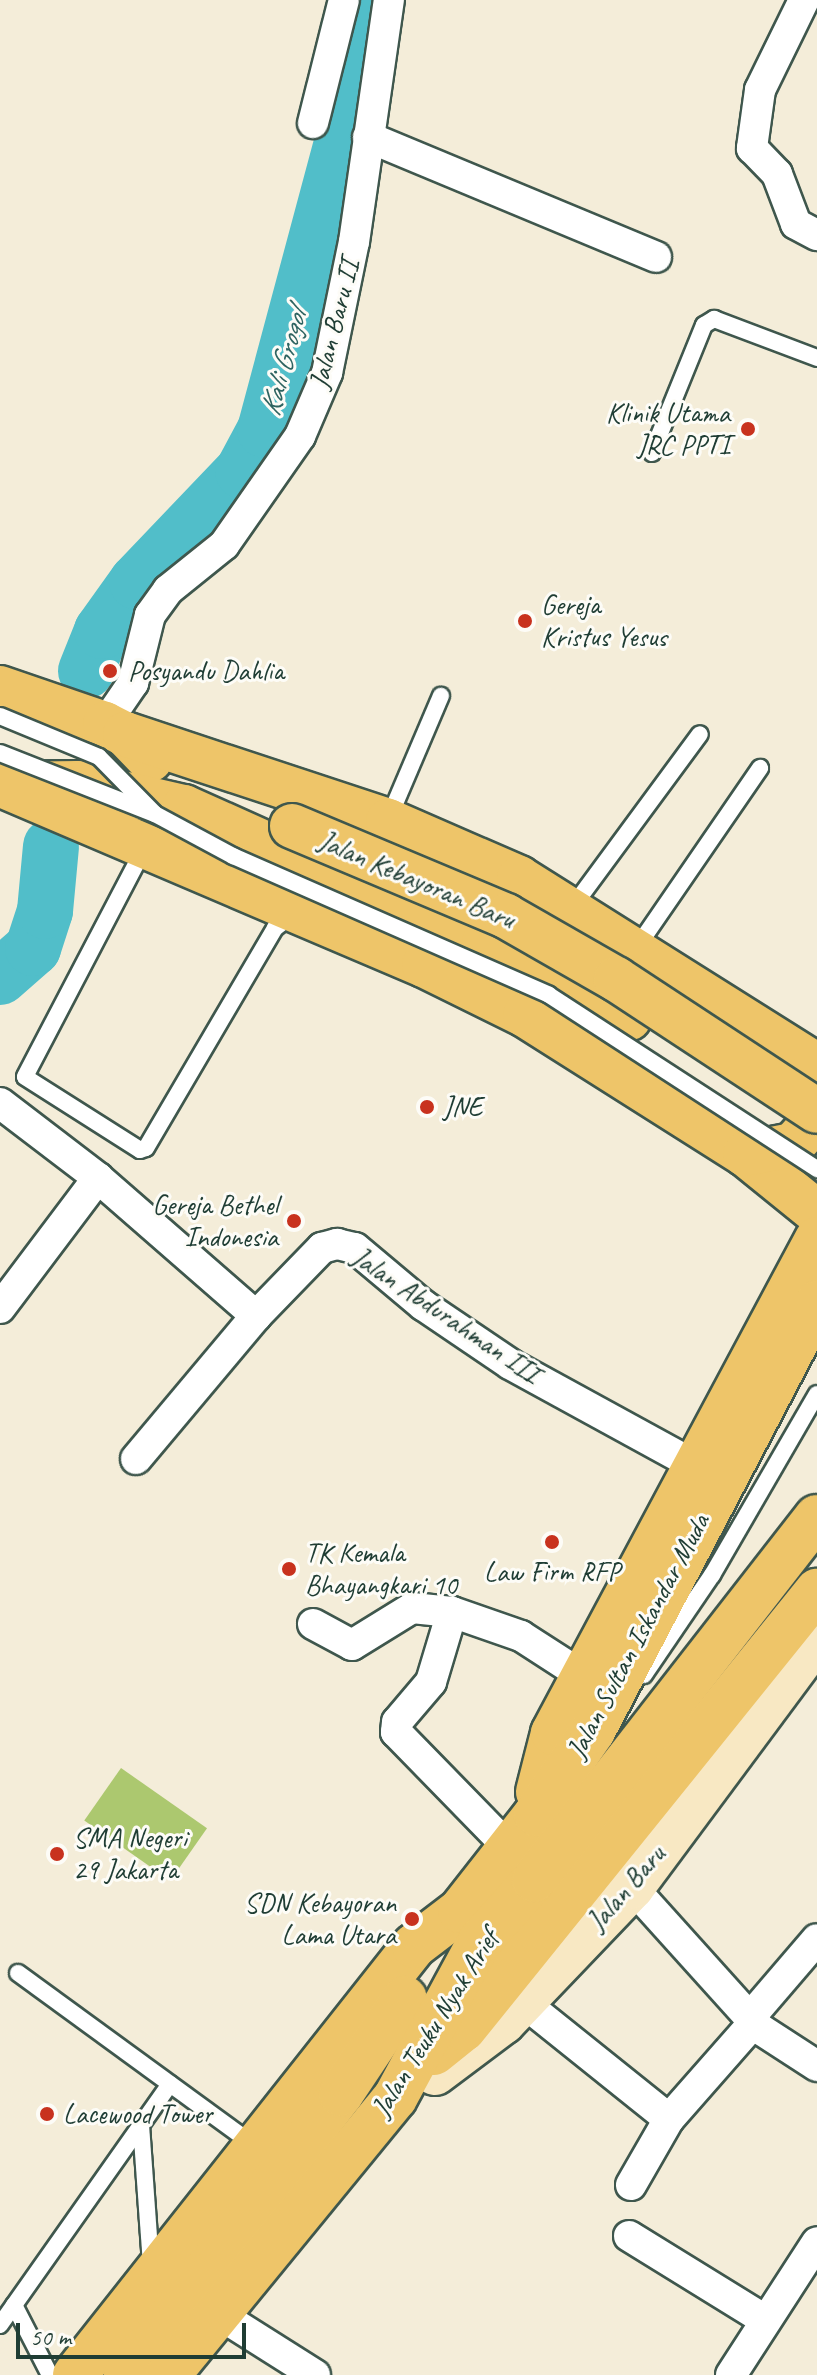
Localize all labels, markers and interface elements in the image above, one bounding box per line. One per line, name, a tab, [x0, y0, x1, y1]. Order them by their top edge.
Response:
street label: Jalan Baru II	[302, 255, 366, 393]
water label: Kali Grogol	[252, 307, 314, 419]
place label: Klinik Utama JRC PPTI	[606, 396, 730, 462]
marker: Klinik Utama JRC PPTI	[737, 418, 759, 440]
place label: Gereja Kristus Yesus	[541, 588, 667, 654]
marker: Gereja Kristus Yesus	[516, 612, 534, 630]
place label: Posyandu Dahlia	[128, 654, 284, 688]
marker: Posyandu Dahlia	[99, 660, 121, 682]
street label: Jalan Kebayoran Baru	[314, 824, 520, 936]
place label: JNE	[443, 1090, 482, 1124]
marker: JNE	[418, 1098, 436, 1116]
place label: Gereja Bethel Indonesia	[153, 1188, 278, 1254]
marker: Gereja Bethel Indonesia	[285, 1212, 303, 1230]
street label: Jalan Abdurahman III	[345, 1240, 547, 1390]
street label: Jalan Sultan Iskandar Muda	[559, 1508, 717, 1764]
marker: Law Firm RFP	[543, 1533, 561, 1551]
place label: TK Kemala Bhayangkari 10	[305, 1536, 457, 1602]
place label: Law Firm RFP	[483, 1555, 621, 1589]
marker: TK Kemala Bhayangkari 10	[280, 1560, 298, 1578]
place label: SMA Negeri 29 Jakarta	[73, 1821, 188, 1887]
street label: Jalan Baru	[580, 1838, 672, 1938]
marker: SMA Negeri 29 Jakarta	[48, 1845, 66, 1863]
place label: SDN Kebayoran Lama Utara	[244, 1886, 396, 1952]
marker: SDN Kebayoran Lama Utara	[403, 1910, 421, 1928]
street label: Jalan Teuku Nyak Arief	[364, 1923, 506, 2123]
place label: Lacewood Tower	[63, 2097, 212, 2131]
marker: Lacewood Tower	[38, 2105, 56, 2123]
scale bar	[20, 2307, 250, 2357]
text: 50 m	[30, 2322, 71, 2352]

